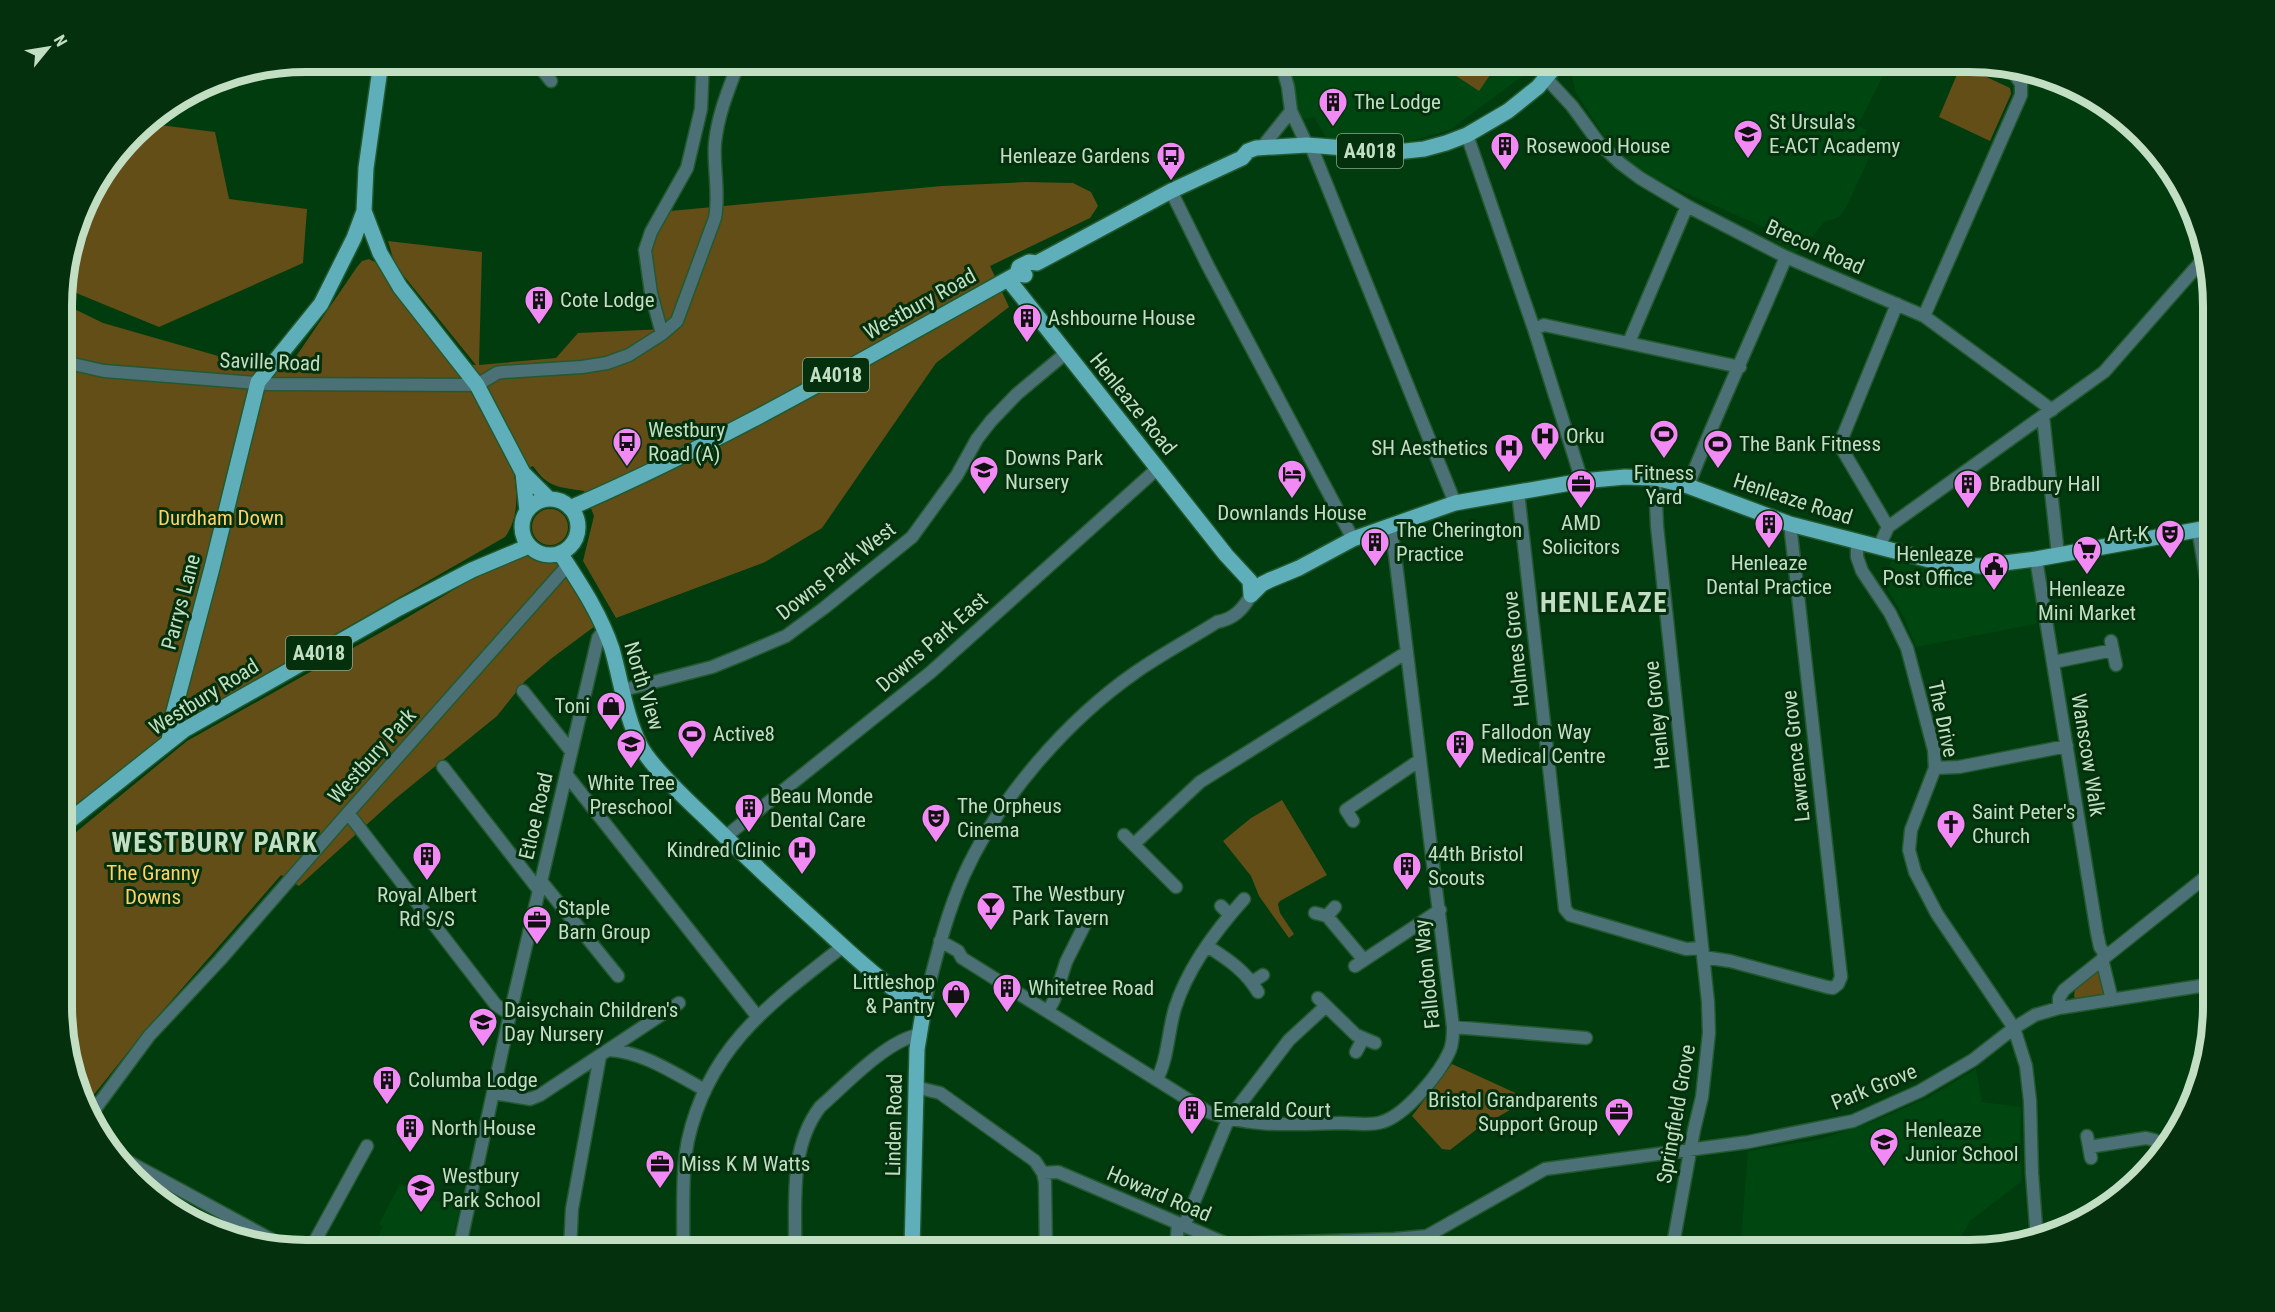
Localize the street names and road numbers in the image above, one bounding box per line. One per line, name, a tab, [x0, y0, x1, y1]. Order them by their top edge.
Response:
road number: A4018	[1337, 134, 1403, 168]
street label: Brecon Road	[1762, 215, 1868, 279]
street label: Westbury Road	[860, 263, 980, 345]
street label: Saville Road	[219, 348, 321, 376]
street label: Henleaze Road	[1085, 348, 1181, 460]
road number: A4018	[803, 358, 869, 392]
street label: Henleaze Road	[1730, 468, 1856, 530]
street label: Downs Park West	[772, 517, 900, 625]
street label: Parrys Lane	[157, 552, 205, 652]
street label: Downs Park East	[872, 587, 992, 697]
street label: Holmes Grove	[1498, 590, 1534, 708]
road number: A4018	[286, 636, 352, 670]
street label: North View	[619, 639, 669, 734]
street label: Westbury Road	[145, 654, 263, 740]
street label: Henley Grove	[1639, 659, 1675, 770]
street label: The Drive	[1923, 679, 1963, 760]
street label: Lawrence Grove	[1777, 689, 1815, 823]
street label: Wanscow Walk	[2066, 692, 2110, 819]
street label: Westbury Park	[323, 703, 421, 808]
street label: Etloe Road	[514, 770, 558, 862]
street label: Fallodon Way	[1409, 918, 1445, 1030]
street label: Springfield Grove	[1652, 1042, 1700, 1185]
street label: Park Grove	[1828, 1059, 1920, 1115]
street label: Linden Road	[881, 1074, 907, 1176]
street label: Howard Road	[1103, 1161, 1215, 1227]

